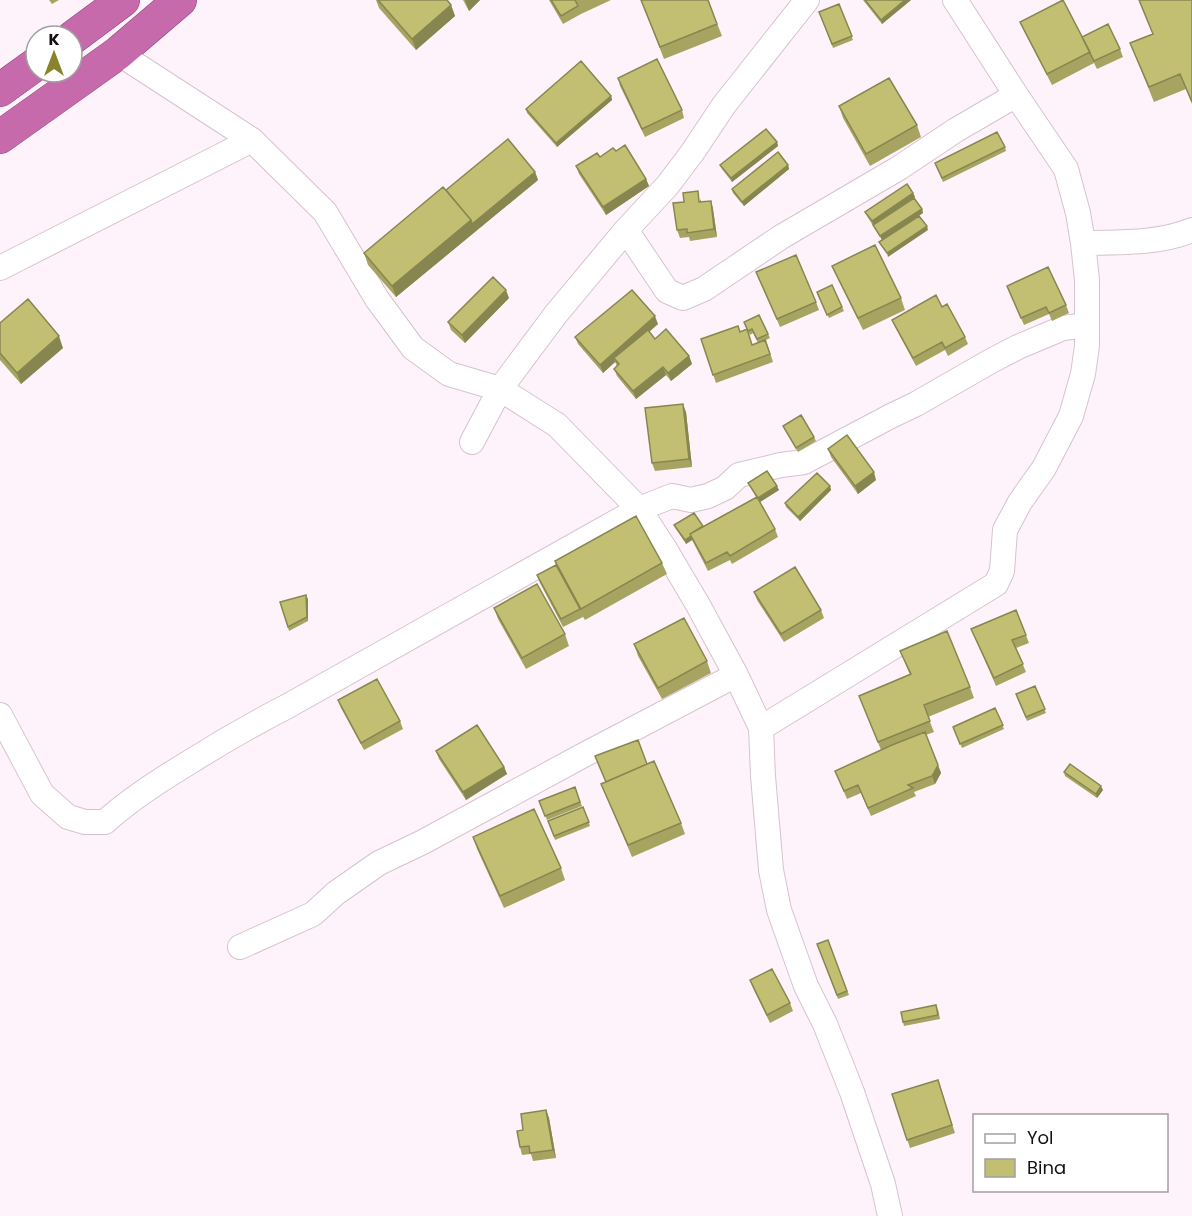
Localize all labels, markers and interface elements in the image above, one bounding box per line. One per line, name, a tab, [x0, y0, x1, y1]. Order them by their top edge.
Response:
north arrow	[24, 24, 84, 84]
text: K	[48, 28, 60, 51]
legend	[973, 1114, 1168, 1192]
text: Yol	[1027, 1125, 1053, 1150]
text: Bina	[1027, 1155, 1066, 1180]

